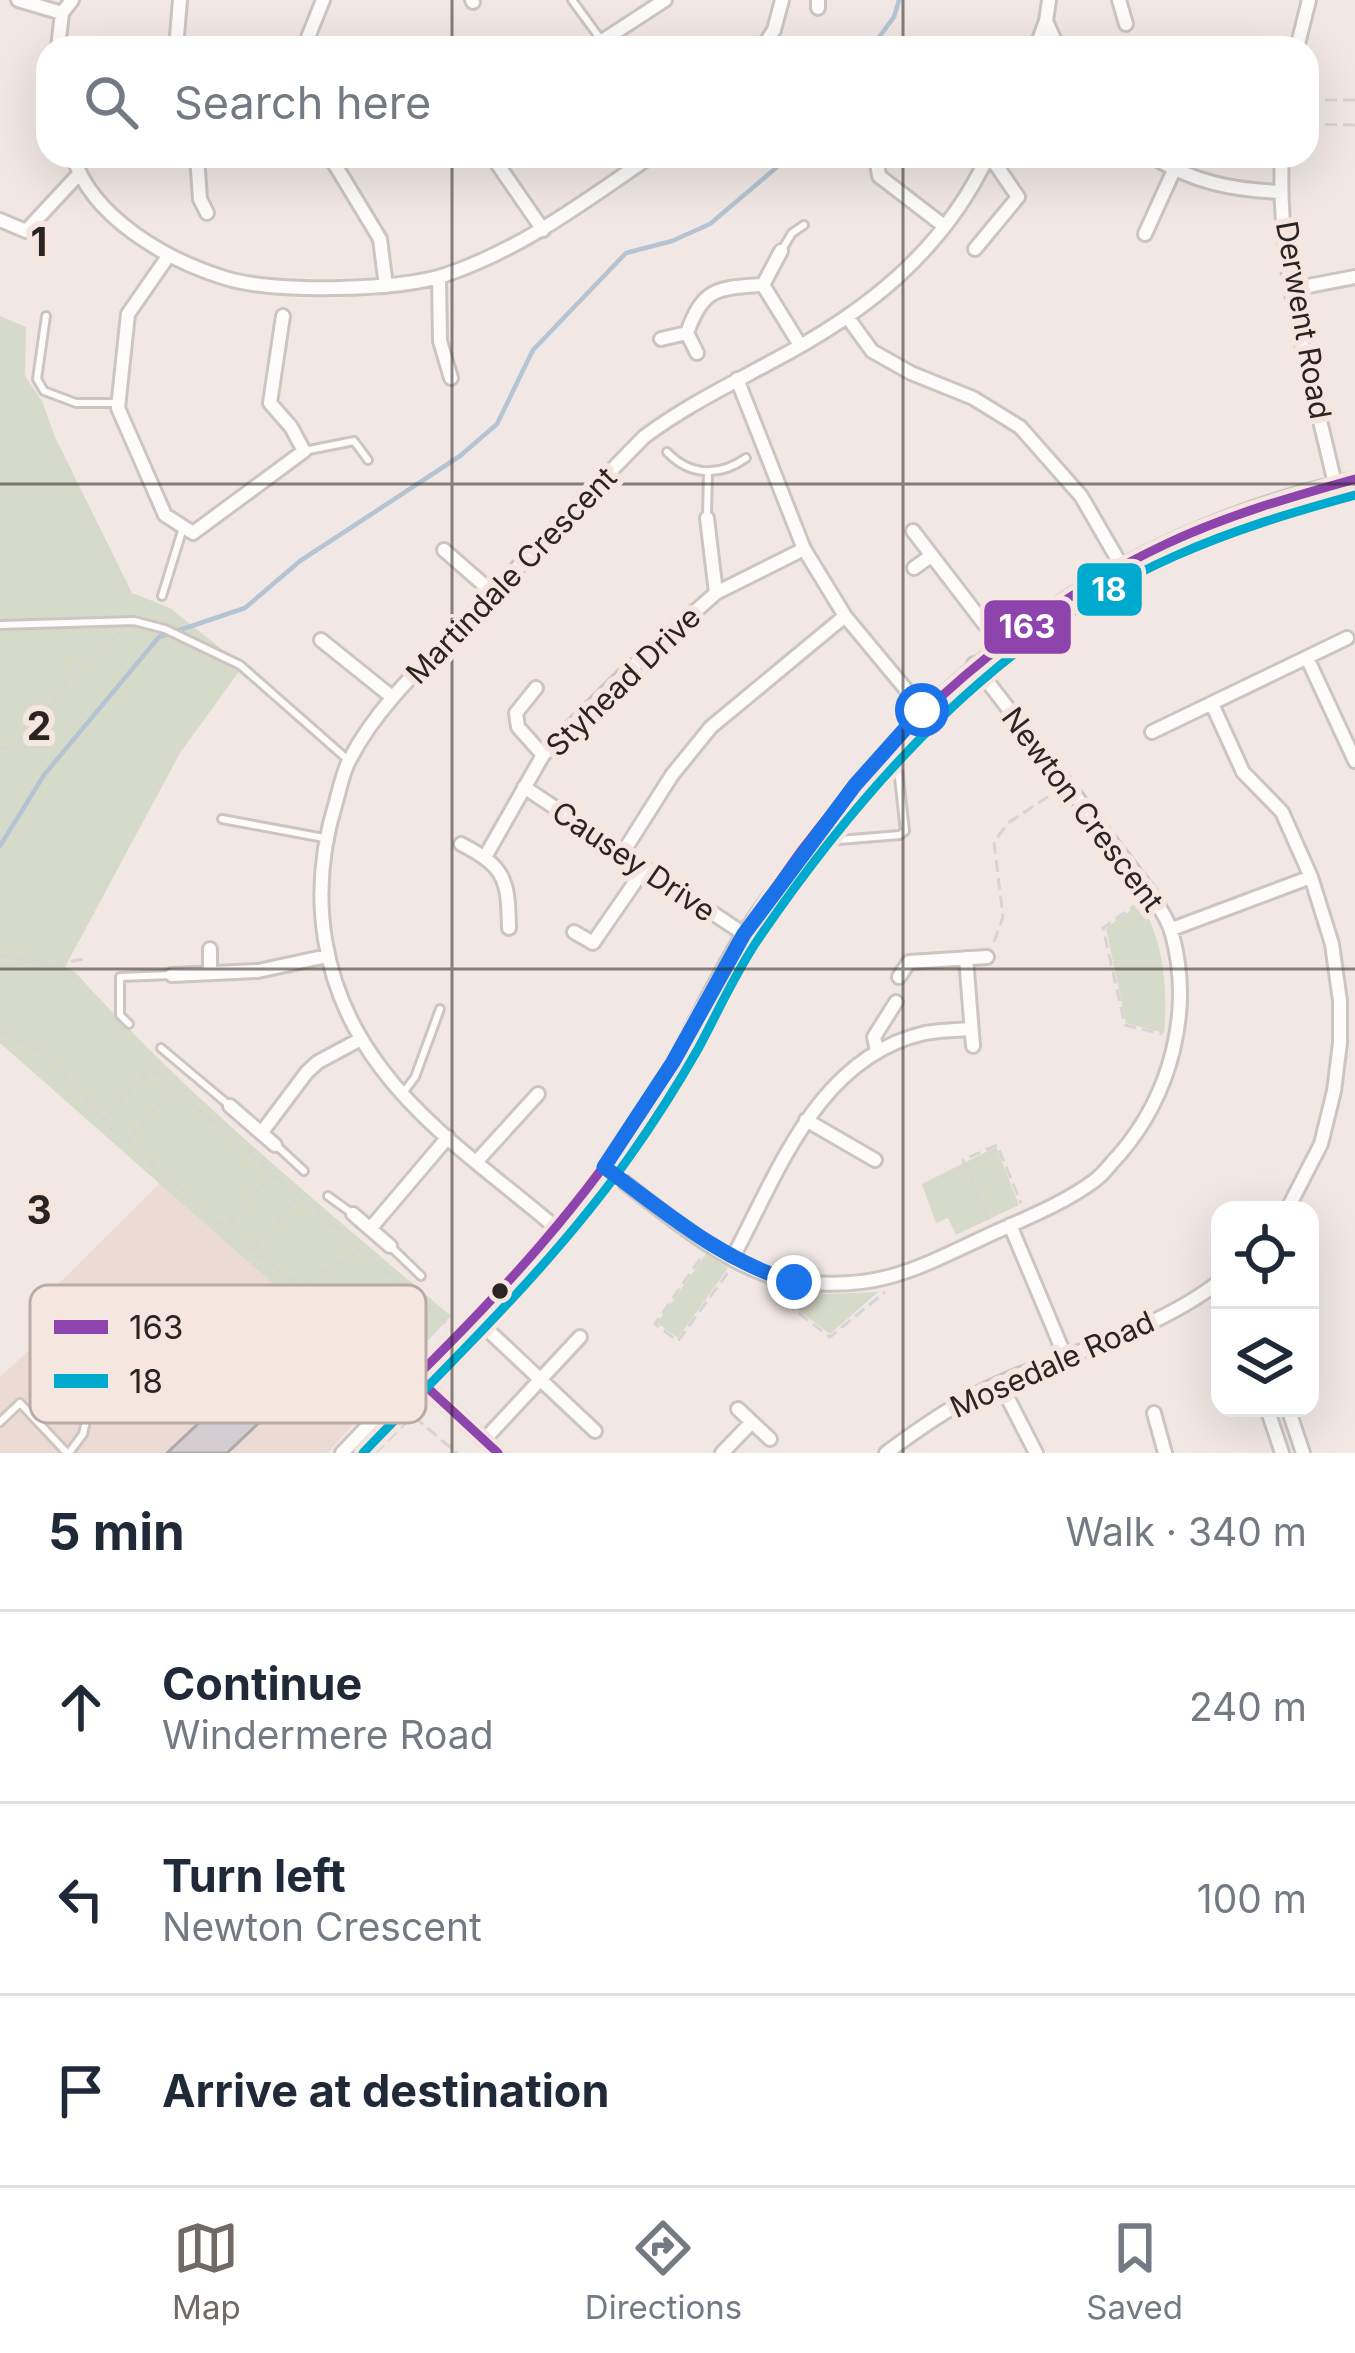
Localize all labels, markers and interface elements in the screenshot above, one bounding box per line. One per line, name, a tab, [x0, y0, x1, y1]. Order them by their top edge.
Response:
search box	[36, 36, 1319, 168]
icon: search	[78, 69, 144, 135]
text: Search here	[174, 75, 431, 130]
text: 1	[31, 218, 47, 265]
street label: Derwent Road	[1269, 218, 1339, 422]
street label: Martindale Crescent	[398, 459, 624, 691]
line badge: 18	[1075, 561, 1144, 618]
text: 18	[1091, 569, 1127, 609]
street label: Styhead Drive	[538, 598, 708, 764]
line badge: 163	[982, 598, 1073, 656]
text: 163	[999, 606, 1055, 646]
route start	[895, 683, 949, 737]
street label: Newton Crescent	[995, 700, 1172, 918]
text: 2	[27, 702, 51, 749]
street label: Causey Drive	[546, 793, 722, 929]
text: 3	[26, 1186, 52, 1233]
map controls	[1211, 1201, 1319, 1417]
button: locate	[1211, 1201, 1319, 1309]
route end	[767, 1255, 821, 1309]
unlabelled marker	[489, 1280, 511, 1302]
legend	[30, 1285, 426, 1423]
street label: Mosedale Road	[945, 1303, 1159, 1425]
text: 163	[129, 1307, 183, 1347]
button: layers	[1211, 1309, 1319, 1417]
text: 18	[129, 1361, 163, 1401]
text: 5 min	[48, 1501, 185, 1562]
text: Walk · 340 m	[1066, 1508, 1307, 1555]
text: Continue	[162, 1656, 362, 1711]
icon: ahead	[48, 1674, 114, 1740]
text: 240 m	[1189, 1683, 1307, 1730]
text: Windermere Road	[162, 1711, 494, 1758]
text: Turn left	[162, 1848, 346, 1903]
icon: left	[48, 1866, 114, 1932]
text: 100 m	[1197, 1875, 1307, 1922]
text: Newton Crescent	[162, 1903, 482, 1950]
icon: arrive	[48, 2058, 114, 2124]
text: Arrive at destination	[162, 2063, 609, 2118]
tab: Map	[172, 2215, 241, 2327]
tab: Directions	[585, 2215, 742, 2327]
tab: Saved	[1086, 2215, 1183, 2327]

